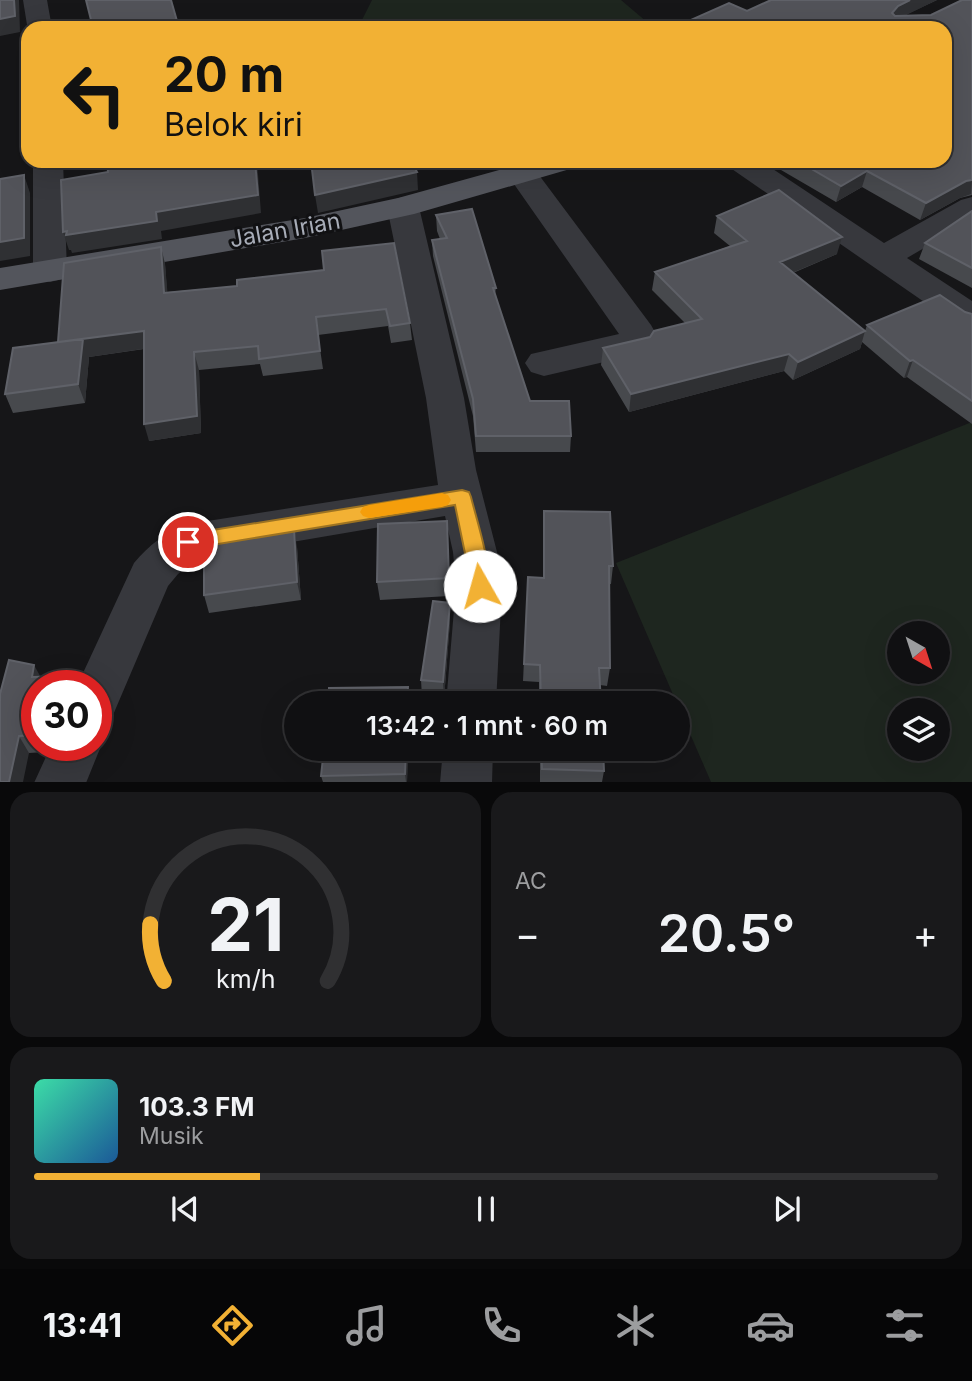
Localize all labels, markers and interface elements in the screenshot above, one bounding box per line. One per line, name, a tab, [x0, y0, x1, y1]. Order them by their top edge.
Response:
text: 20 m	[164, 45, 284, 104]
icon: left	[49, 49, 140, 140]
text: Belok kiri	[164, 105, 303, 144]
street label: Jalan Irian	[227, 207, 343, 253]
pin	[158, 512, 218, 572]
icon: arrive	[169, 523, 207, 561]
position arrow	[443, 549, 517, 623]
north arrow	[887, 621, 950, 684]
map controls	[887, 621, 950, 761]
speed limit sign: 30	[21, 670, 112, 761]
button: layers	[887, 698, 950, 761]
text: 13:42 · 1 mnt · 60 m	[366, 710, 608, 741]
text: AC	[515, 867, 547, 895]
text: 21	[207, 880, 284, 969]
text: 20.5°	[658, 902, 795, 965]
text: −	[515, 911, 540, 957]
text: +	[913, 911, 938, 957]
text: km/h	[216, 963, 275, 993]
text: 103.3 FM	[139, 1091, 255, 1122]
text: Musik	[139, 1122, 204, 1150]
icon: previous	[166, 1190, 204, 1228]
icon: pause	[467, 1190, 505, 1228]
icon: next	[768, 1190, 806, 1228]
icon: directions	[208, 1301, 257, 1350]
icon: music	[342, 1301, 391, 1350]
icon: phone	[477, 1301, 526, 1350]
icon: climate	[611, 1301, 660, 1350]
icon: car	[746, 1301, 795, 1350]
icon: filters	[880, 1301, 929, 1350]
text: 13:41	[43, 1306, 122, 1345]

